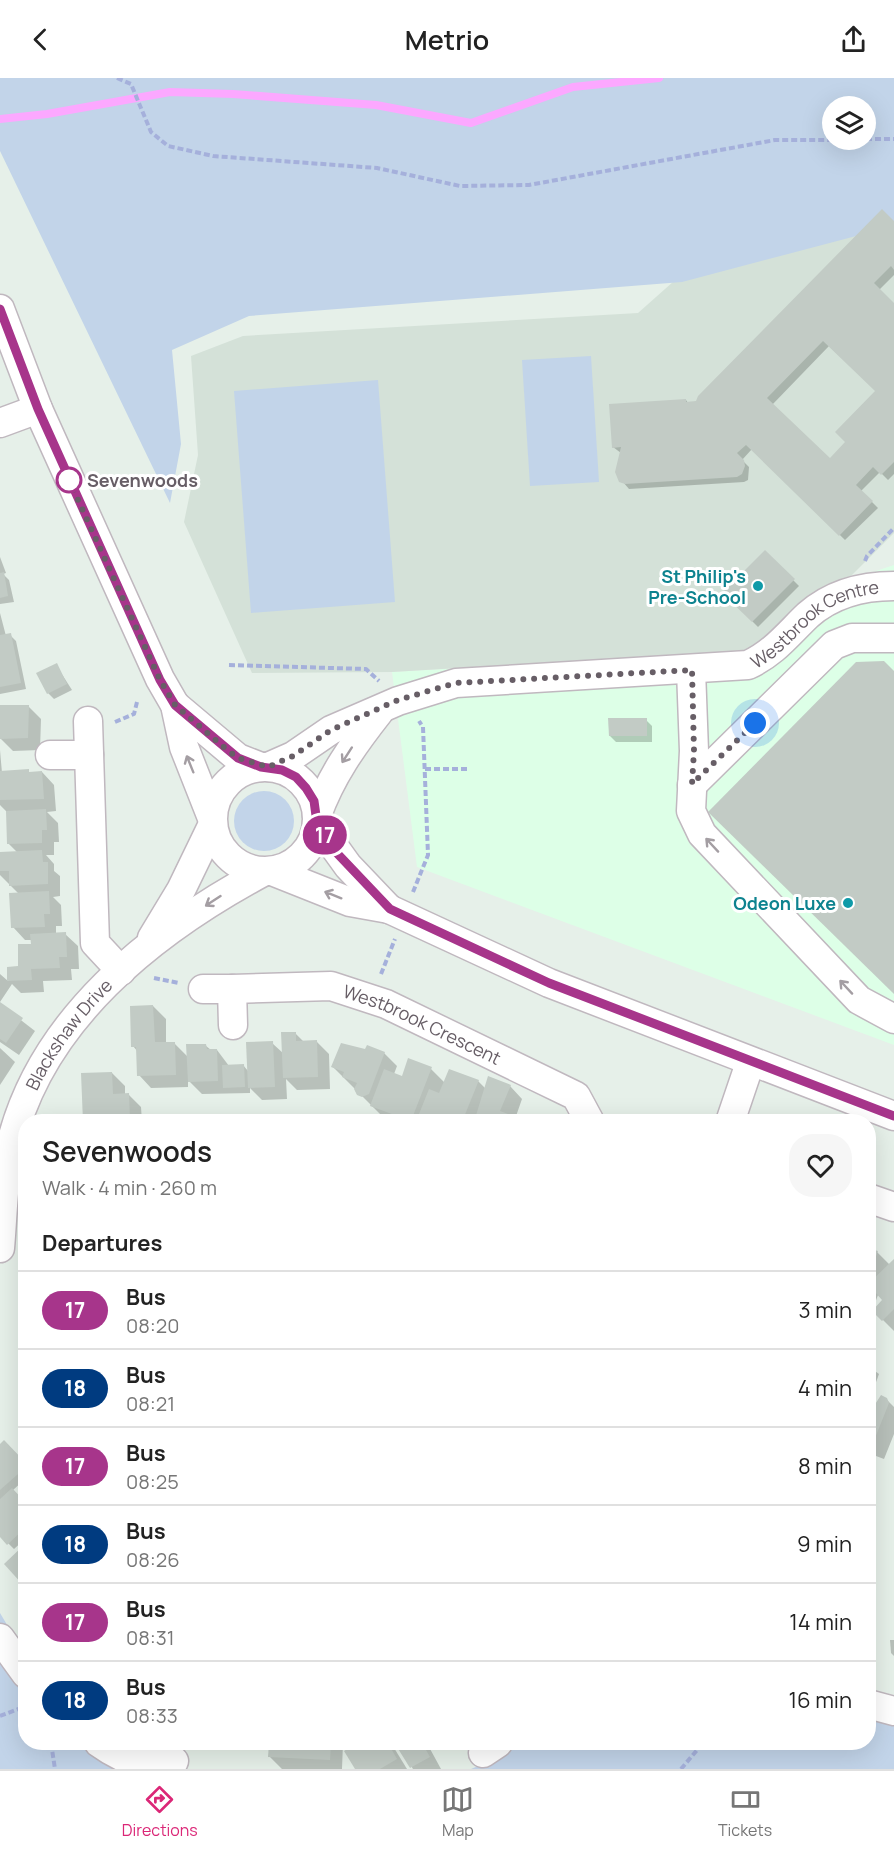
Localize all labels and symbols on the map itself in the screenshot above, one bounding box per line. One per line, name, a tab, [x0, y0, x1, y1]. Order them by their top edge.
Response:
marker: Sevenwoods	[56, 467, 82, 493]
place label: Sevenwoods	[87, 468, 198, 492]
place label: St Philip's Pre-School	[648, 564, 746, 609]
street label: Westbrook Centre	[746, 575, 880, 674]
marker: St Philip's Pre-School	[751, 579, 765, 593]
your location	[740, 708, 770, 738]
one-way arrow	[341, 746, 353, 762]
one-way arrow	[184, 755, 195, 774]
line badge: 17	[298, 816, 352, 855]
one-way arrow	[705, 838, 719, 853]
one-way arrow	[324, 889, 343, 900]
place label: Odeon Luxe	[733, 891, 836, 915]
one-way arrow	[204, 895, 221, 908]
marker: Odeon Luxe	[841, 896, 855, 910]
street label: Blackshaw Drive	[20, 973, 117, 1094]
street label: Westbrook Crescent	[340, 979, 505, 1070]
one-way arrow	[839, 979, 853, 994]

